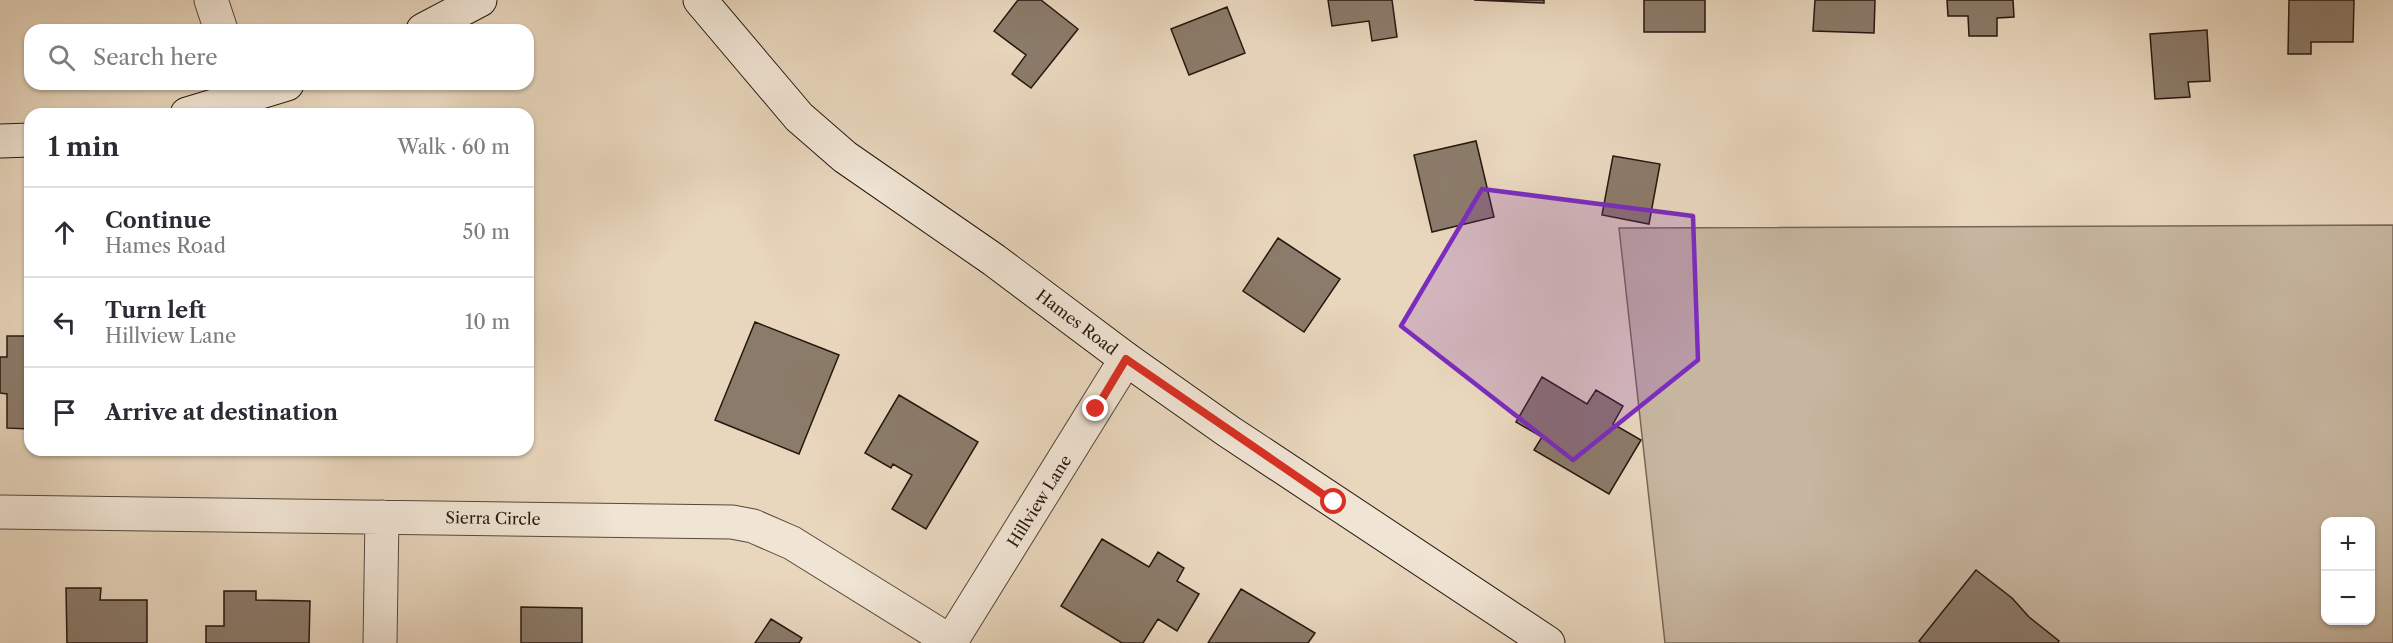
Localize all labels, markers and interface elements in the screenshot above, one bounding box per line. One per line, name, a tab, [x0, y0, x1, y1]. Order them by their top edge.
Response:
search box	[24, 24, 534, 90]
icon: search	[45, 41, 78, 74]
text: Search here	[93, 44, 218, 71]
text: 1 min	[48, 131, 119, 163]
text: Walk · 60 m	[398, 135, 510, 159]
text: Continue	[105, 207, 211, 234]
icon: ahead	[48, 216, 81, 249]
text: 50 m	[463, 220, 510, 244]
text: Hames Road	[105, 234, 226, 258]
street label: Hames Road	[1032, 285, 1122, 359]
text: Turn left	[105, 297, 206, 324]
icon: left	[48, 306, 81, 339]
text: 10 m	[465, 310, 510, 334]
text: Hillview Lane	[105, 324, 236, 348]
route end	[1082, 395, 1108, 421]
icon: arrive	[48, 396, 81, 429]
text: Arrive at destination	[105, 399, 338, 426]
street label: Hillview Lane	[1003, 451, 1075, 551]
route start	[1320, 488, 1346, 514]
street label: Sierra Circle	[445, 507, 541, 529]
map controls	[2321, 517, 2375, 625]
button: +	[2321, 517, 2375, 571]
button: −	[2321, 571, 2375, 625]

